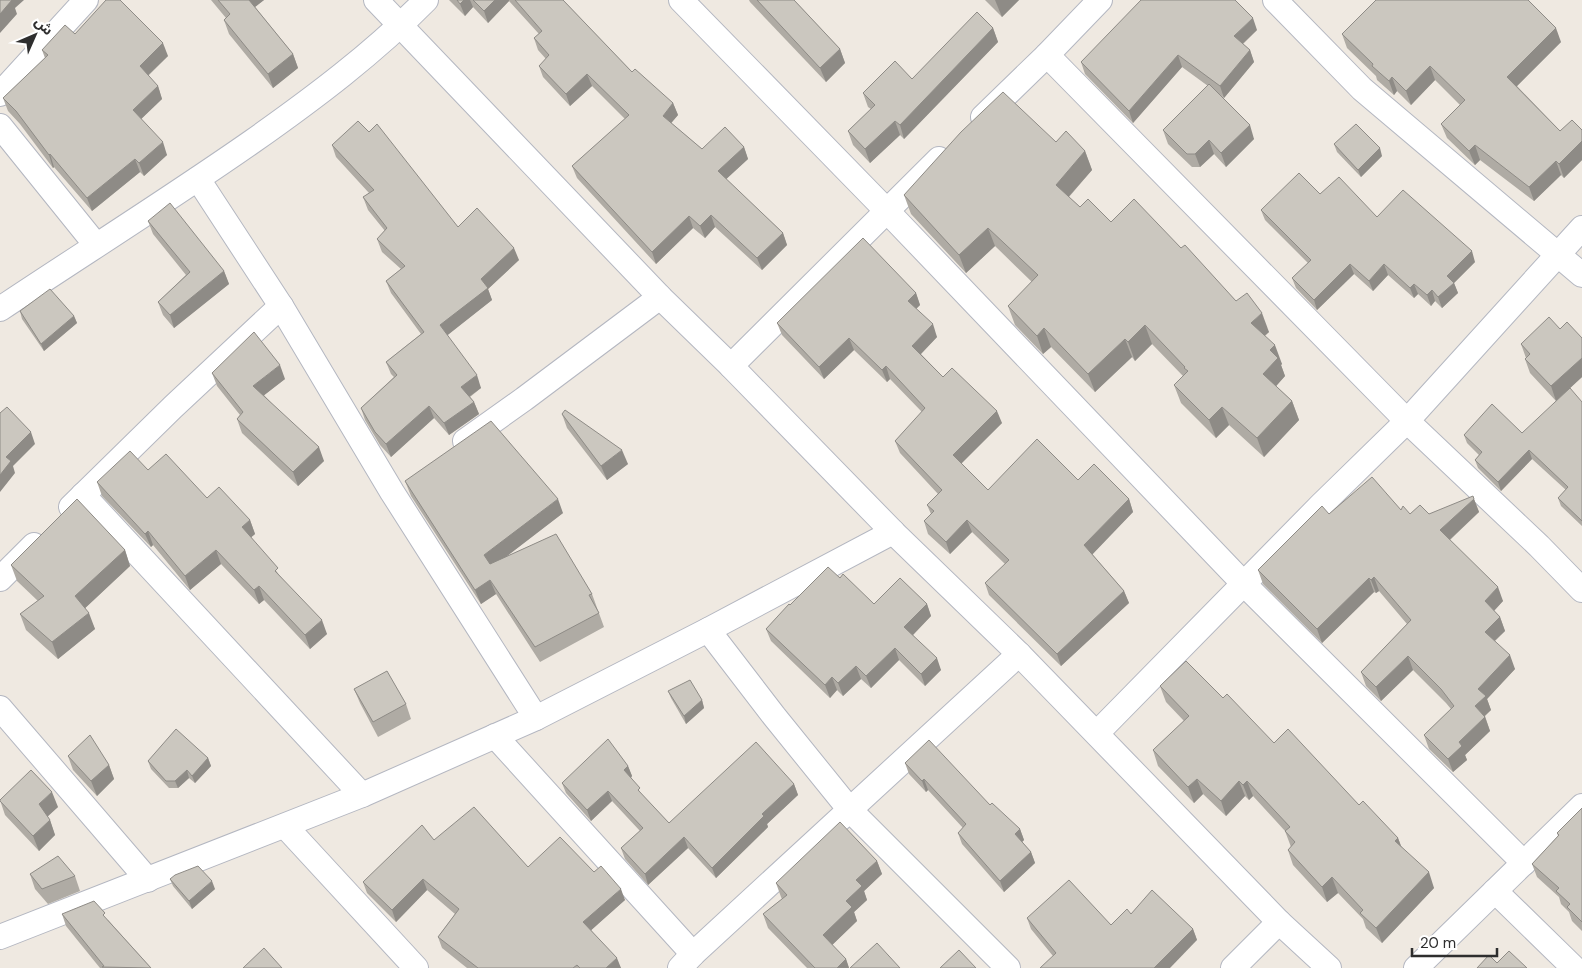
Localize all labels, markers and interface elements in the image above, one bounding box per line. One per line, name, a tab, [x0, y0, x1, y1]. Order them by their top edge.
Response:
north arrow	[10, 10, 60, 60]
text: ش	[31, 13, 57, 39]
scale bar	[1412, 926, 1497, 958]
text: 20 m	[1420, 933, 1456, 953]

